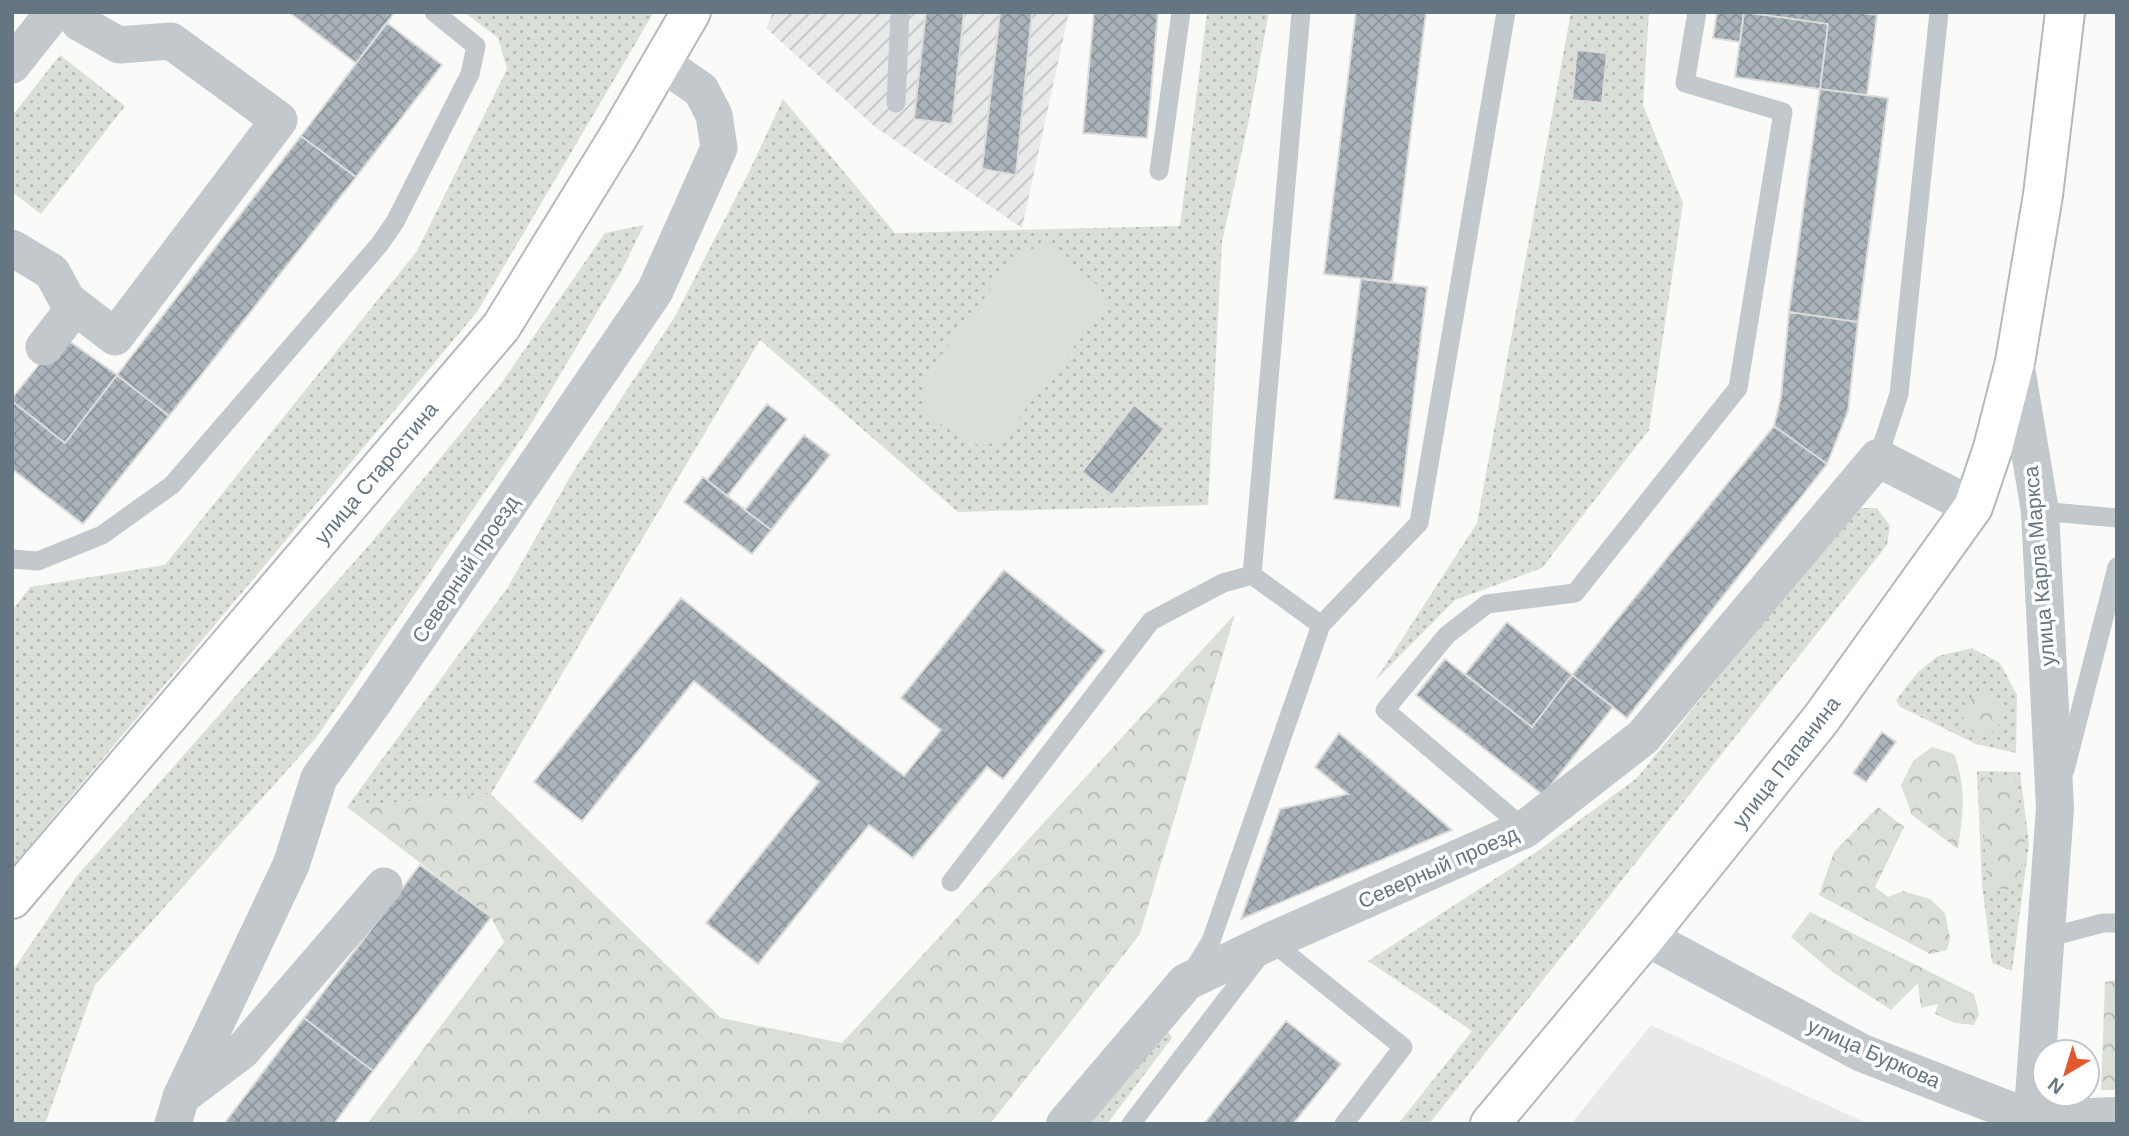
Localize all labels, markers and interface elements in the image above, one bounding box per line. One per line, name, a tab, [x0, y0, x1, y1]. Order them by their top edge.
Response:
street label: улица Старостина	[310, 397, 442, 549]
street label: улица Карла Маркса	[2019, 465, 2059, 667]
street label: Северный проезд	[407, 491, 523, 647]
street label: улица Папанина	[1728, 692, 1845, 832]
street label: Северный проезд	[1354, 821, 1522, 913]
street label: улица Буркова	[1804, 1014, 1944, 1093]
north arrow	[2031, 1038, 2101, 1108]
text: N	[2044, 1074, 2068, 1099]

